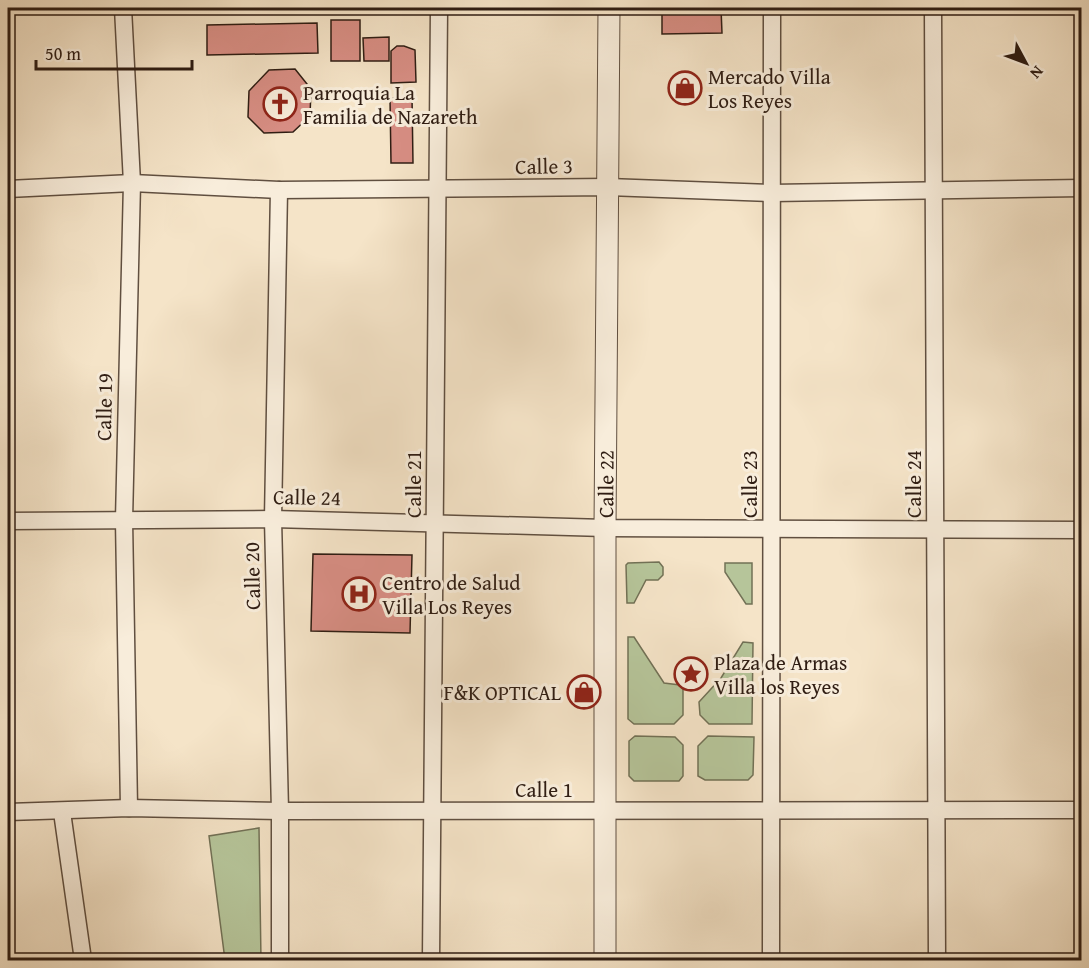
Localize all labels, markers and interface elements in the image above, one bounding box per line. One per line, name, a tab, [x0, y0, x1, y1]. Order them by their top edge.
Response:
scale bar	[36, 33, 192, 71]
north arrow	[996, 33, 1056, 93]
text: 50 m	[45, 40, 81, 67]
place label: Mercado Villa Los Reyes	[708, 61, 831, 116]
text: N	[1025, 61, 1050, 85]
shop icon: Mercado Villa Los Reyes	[667, 70, 703, 106]
place label: Parroquia La Familia de Nazareth	[303, 77, 478, 132]
church icon: Parroquia La Familia de Nazareth	[262, 86, 298, 122]
street label: Calle 3	[515, 150, 573, 182]
street label: Calle 19	[88, 373, 120, 441]
street label: Calle 21	[398, 450, 429, 518]
street label: Calle 22	[590, 450, 621, 518]
street label: Calle 23	[734, 450, 765, 518]
street label: Calle 24	[898, 450, 929, 518]
street label: Calle 24	[273, 481, 341, 513]
street label: Calle 20	[236, 542, 268, 610]
place label: Centro de Salud Villa Los Reyes	[382, 567, 521, 622]
hospital icon: Centro de Salud Villa Los Reyes	[341, 576, 377, 612]
place label: Plaza de Armas Villa los Reyes	[714, 647, 847, 702]
place icon: Plaza de Armas Villa los Reyes	[673, 656, 709, 692]
shop icon: F&K OPTICAL	[566, 674, 602, 710]
place label: F&K OPTICAL	[443, 677, 561, 708]
street label: Calle 1	[515, 774, 573, 805]

